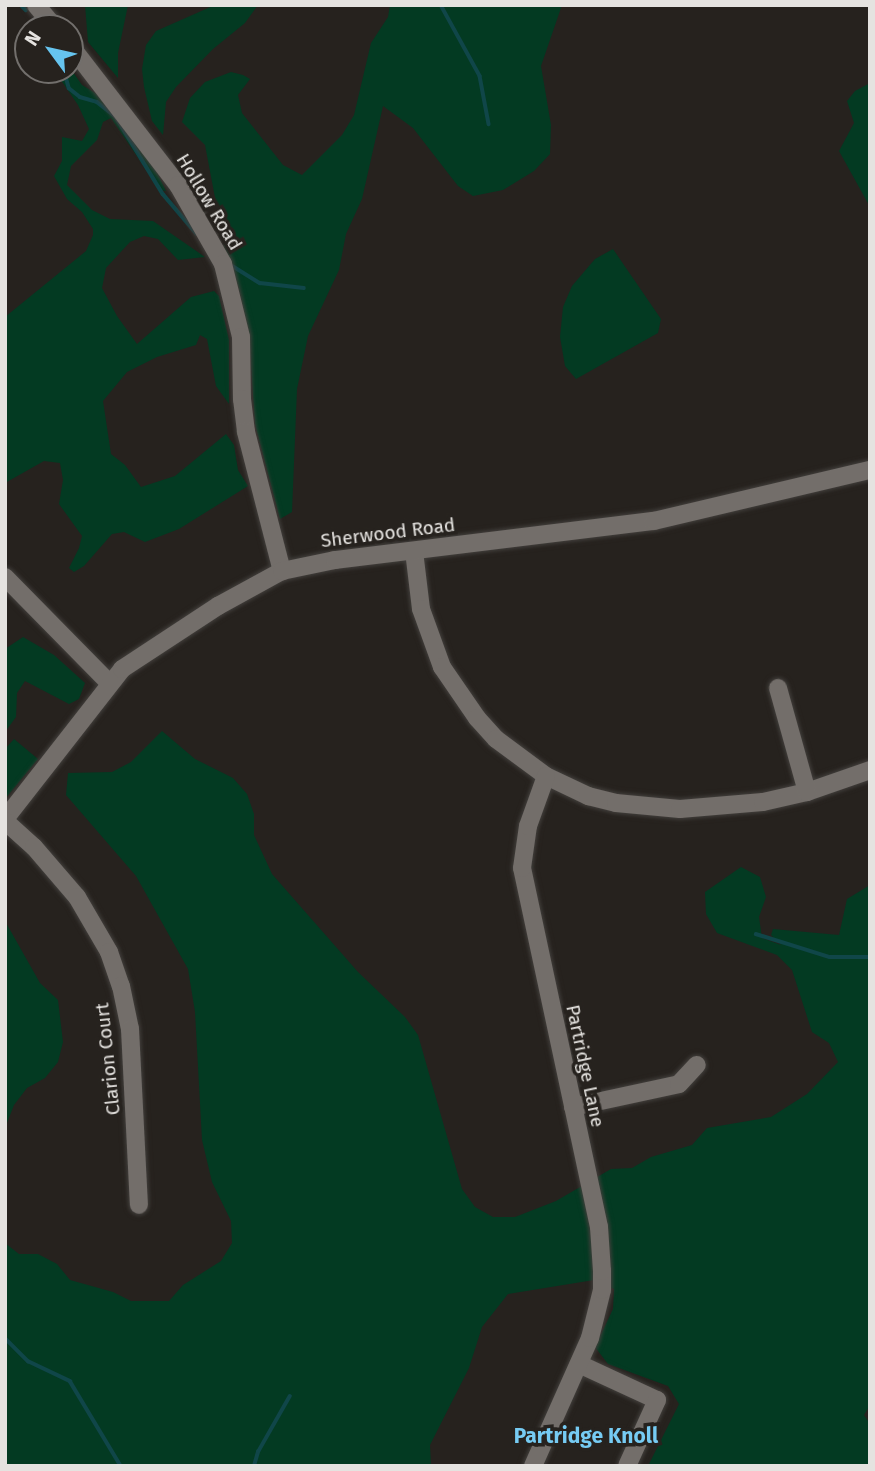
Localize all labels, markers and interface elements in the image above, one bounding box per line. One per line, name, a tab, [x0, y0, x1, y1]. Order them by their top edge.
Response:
north arrow	[14, 14, 84, 84]
text: N	[20, 27, 46, 50]
street label: Hollow Road	[171, 150, 247, 254]
street label: Sherwood Road	[320, 513, 456, 553]
street label: Clarion Court	[91, 1002, 125, 1116]
street label: Partridge Lane	[561, 1003, 609, 1129]
district label: Partridge Knoll	[514, 1423, 658, 1449]

